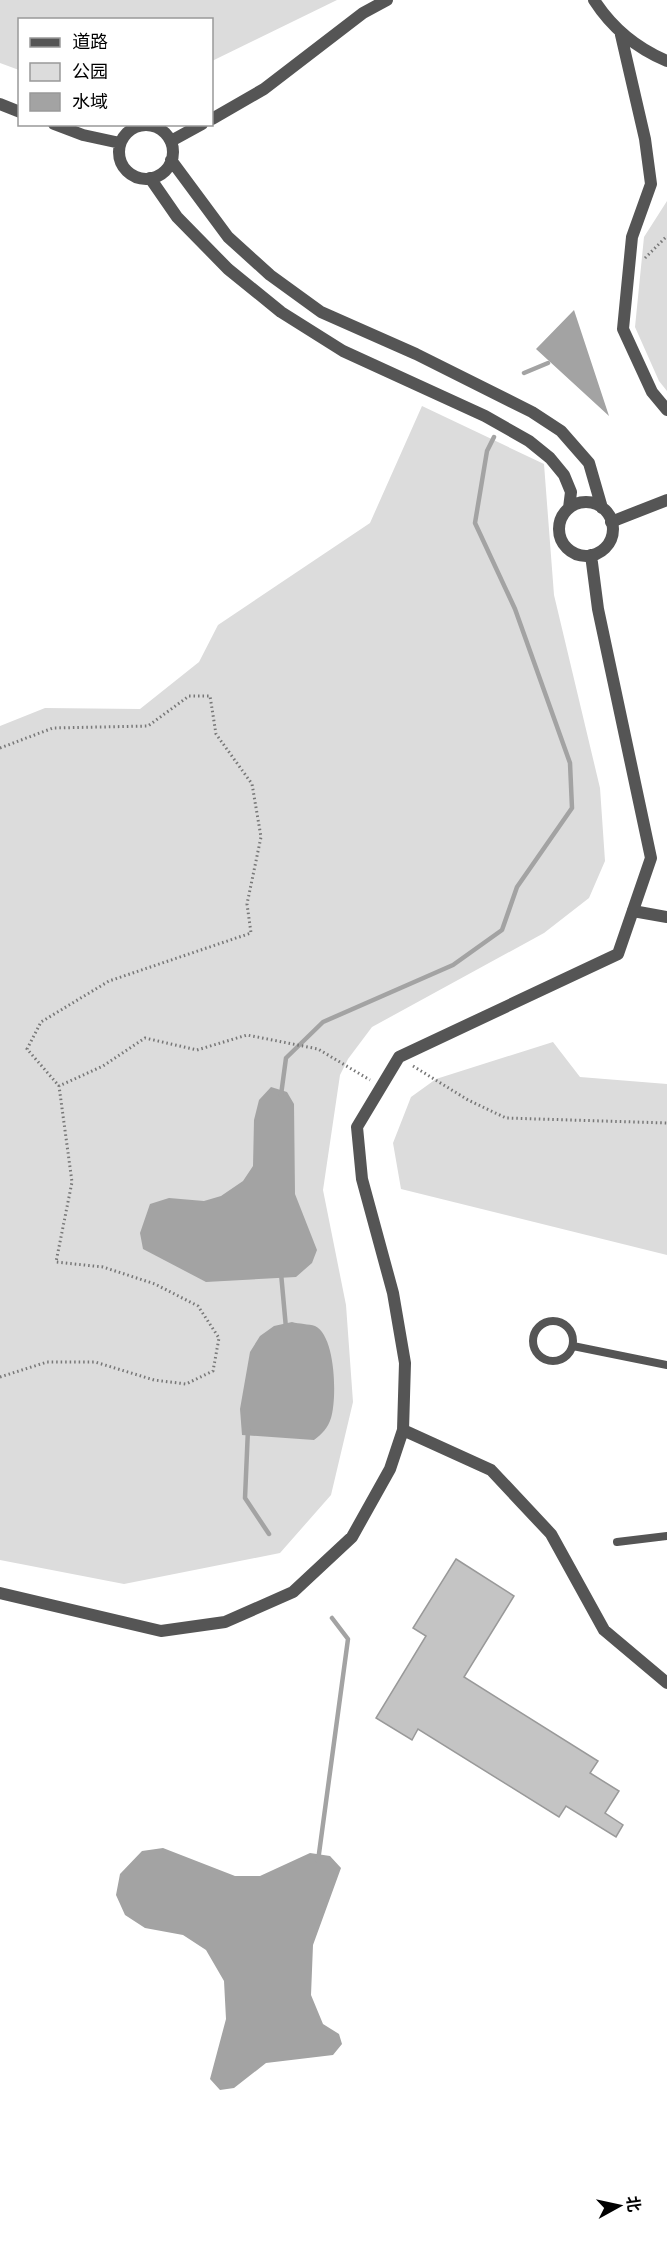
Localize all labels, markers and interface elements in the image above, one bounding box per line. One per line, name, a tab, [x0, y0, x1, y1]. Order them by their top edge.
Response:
legend	[18, 18, 213, 126]
text: 道路	[72, 30, 108, 53]
text: 公园	[72, 60, 108, 83]
text: 水域	[72, 90, 108, 113]
north arrow	[589, 2176, 649, 2236]
text: 北	[623, 2195, 645, 2213]

